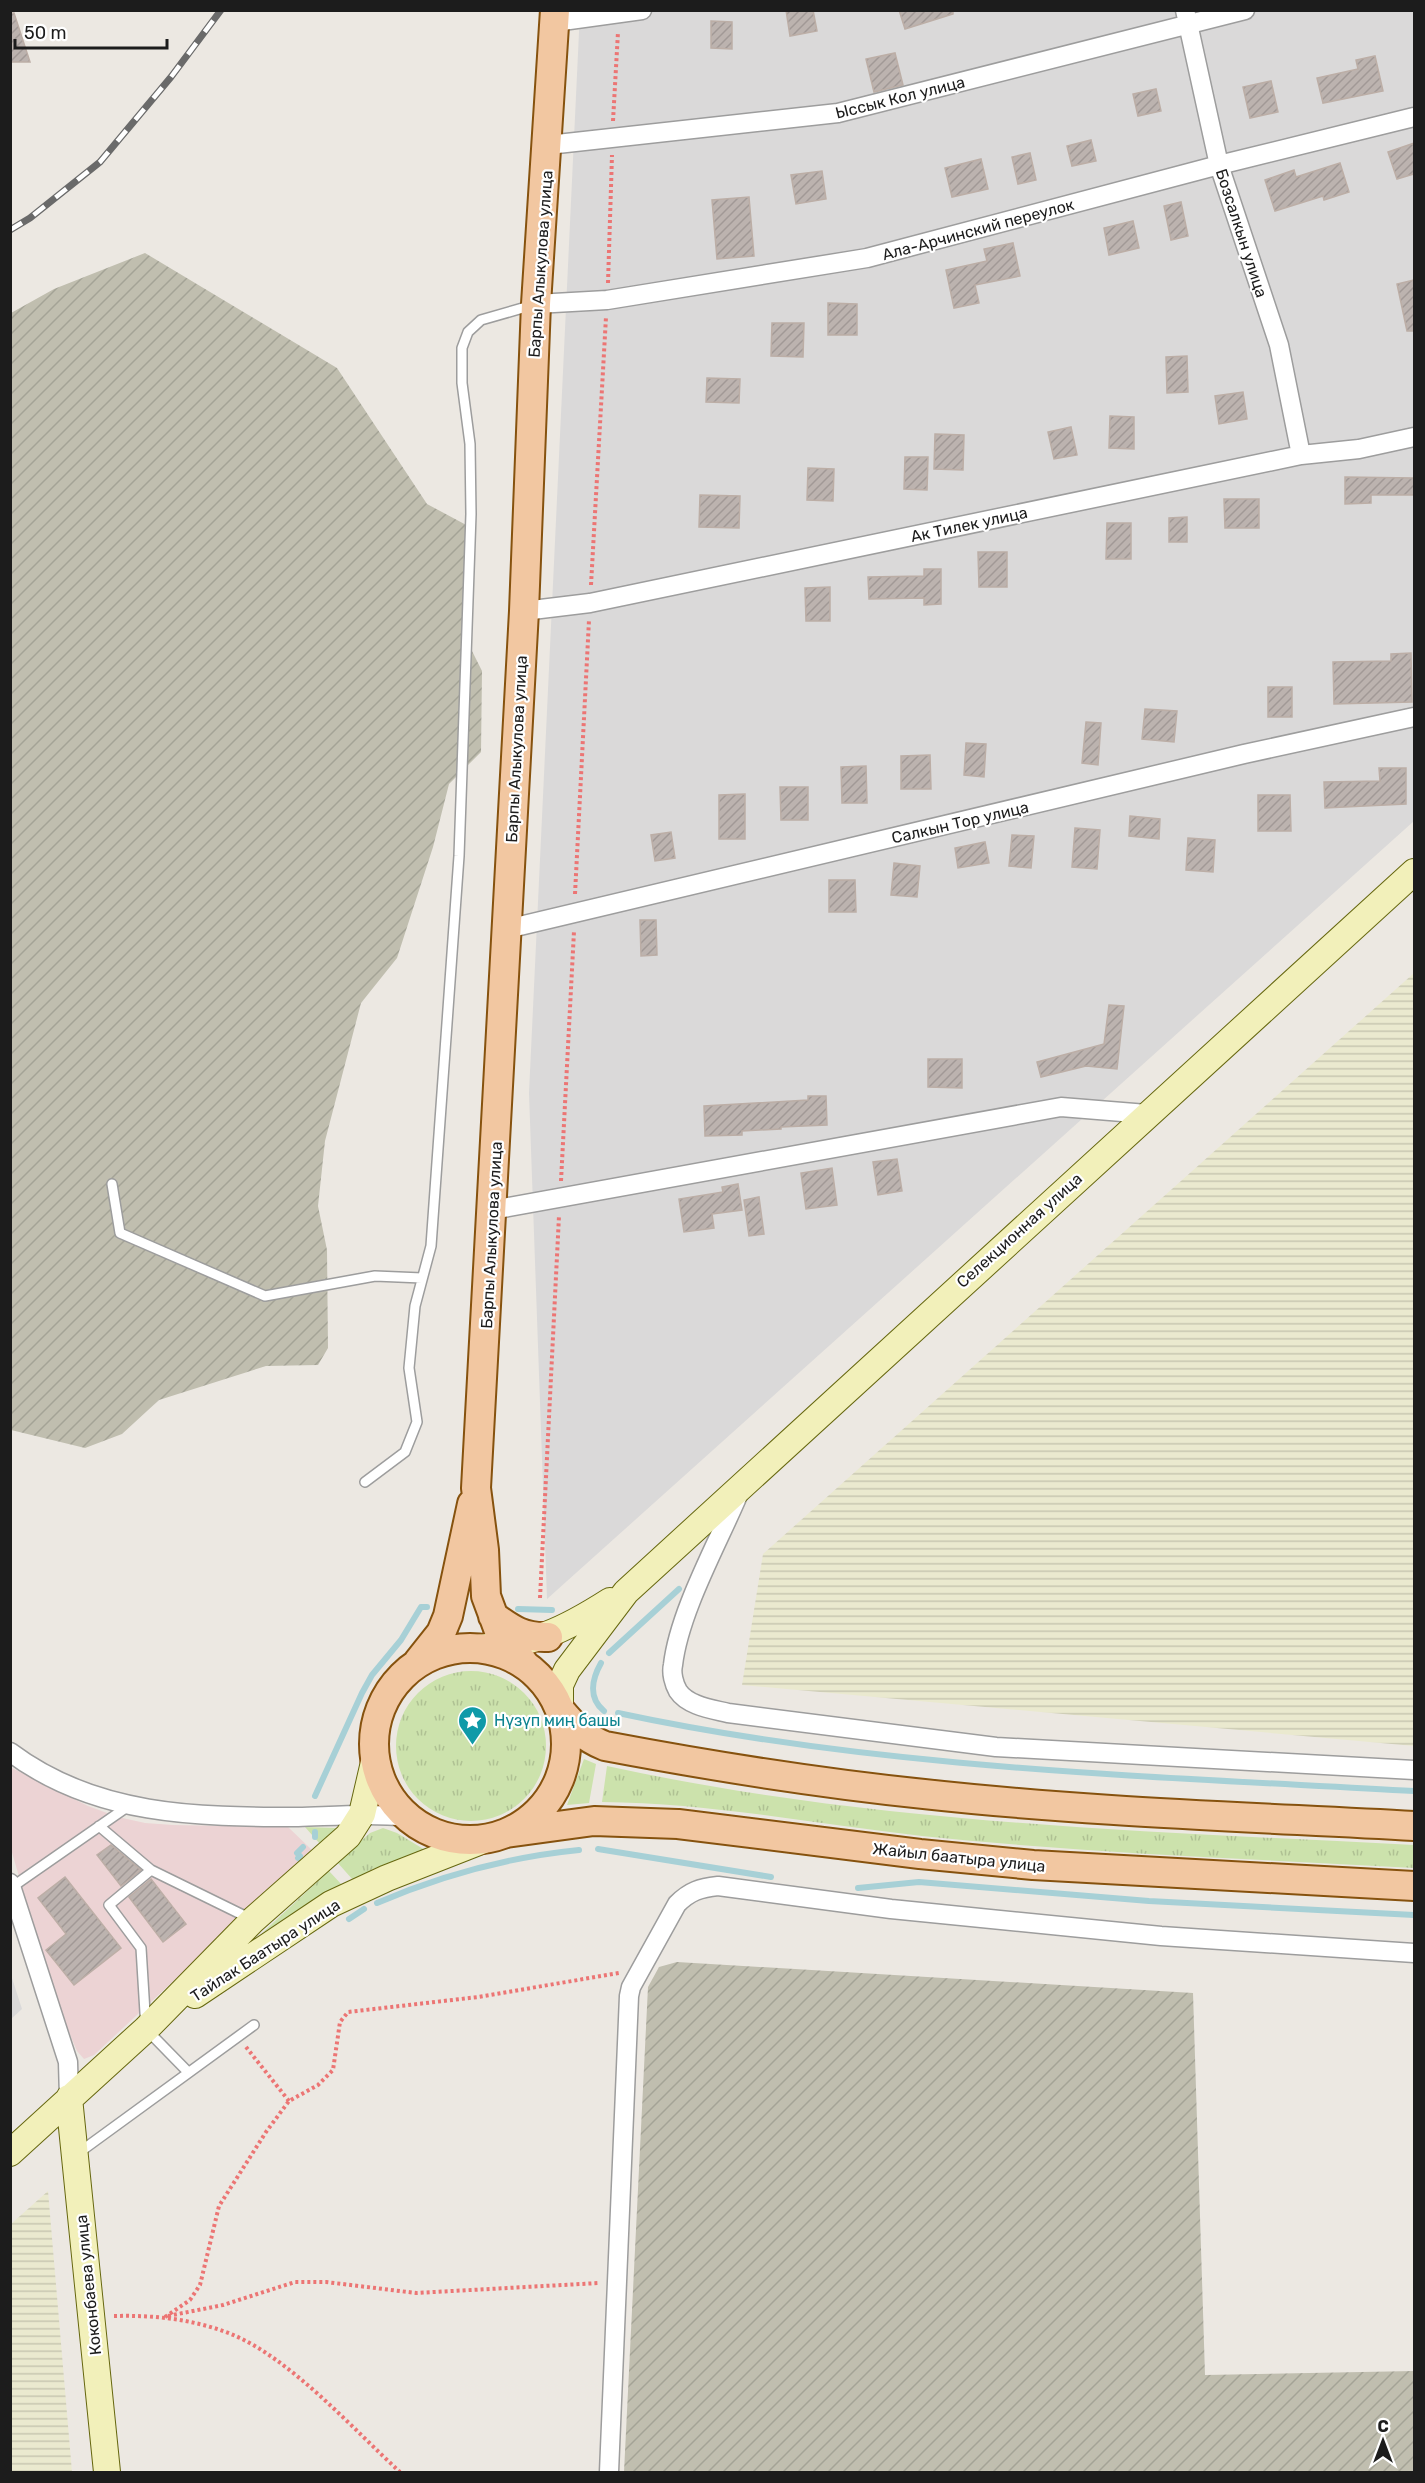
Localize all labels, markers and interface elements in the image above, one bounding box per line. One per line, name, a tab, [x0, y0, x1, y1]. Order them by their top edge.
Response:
scale bar	[15, 12, 166, 50]
text: 50 m	[24, 22, 67, 44]
street label: Ыссык Кол улица	[833, 72, 967, 123]
street label: Бозсалкын улица	[1212, 166, 1271, 300]
street label: Барпы Алыкулова улица	[524, 170, 557, 358]
street label: Ала-Арчинский переулок	[880, 195, 1077, 264]
street label: Ак Тилек улица	[909, 503, 1029, 546]
street label: Барпы Алыкулова улица	[502, 655, 531, 843]
street label: Салкын Тор улица	[890, 797, 1031, 848]
street label: Барпы Алыкулова улица	[477, 1141, 506, 1329]
street label: Селекционная улица	[953, 1169, 1086, 1292]
place icon: Нүзүп миң башы	[457, 1704, 489, 1746]
place label: Нүзүп миң башы	[494, 1711, 620, 1730]
street label: Жайыл баатыра улица	[872, 1839, 1046, 1876]
street label: Тайлак Баатыра улица	[187, 1895, 343, 2006]
street label: Коконбаева улица	[72, 2214, 105, 2356]
north arrow	[1353, 2411, 1413, 2471]
text: С	[1377, 2417, 1389, 2436]

